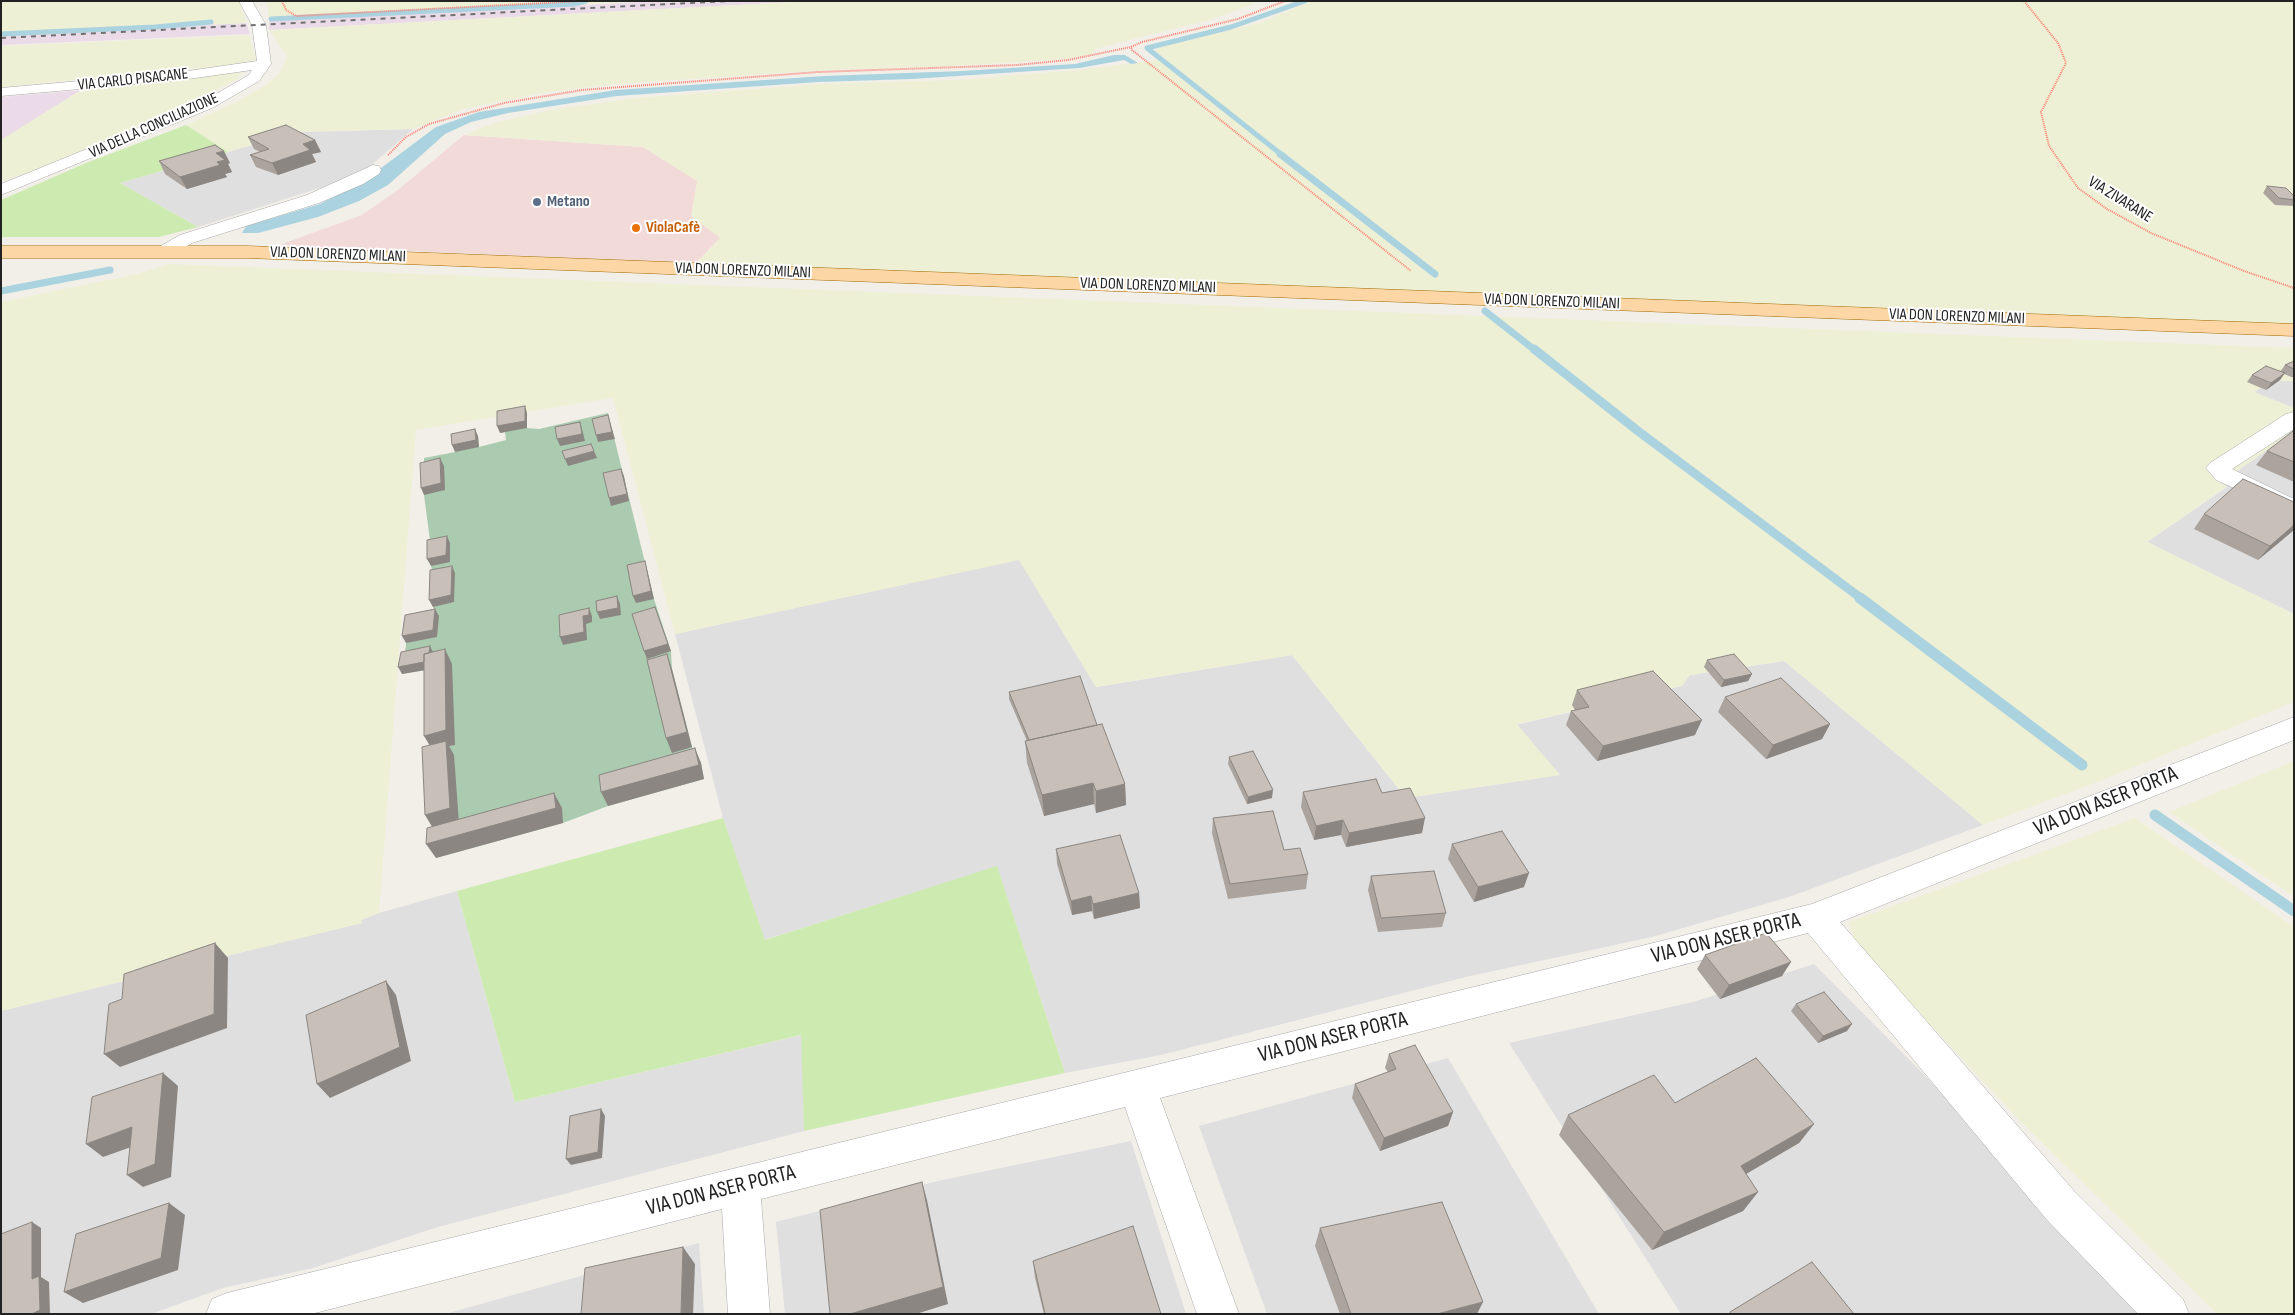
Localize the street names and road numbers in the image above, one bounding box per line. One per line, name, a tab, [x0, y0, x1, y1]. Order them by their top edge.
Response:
street label: VIA CARLO PISACANE	[77, 65, 189, 95]
street label: VIA DELLA CONCILIAZIONE	[87, 89, 221, 163]
street label: VIA ZIVARANE	[2084, 173, 2156, 227]
street label: VIA DON LORENZO MILANI	[270, 243, 406, 267]
street label: VIA DON LORENZO MILANI	[675, 259, 811, 283]
street label: VIA DON LORENZO MILANI	[1080, 274, 1216, 298]
street label: VIA DON LORENZO MILANI	[1484, 290, 1620, 314]
street label: VIA DON LORENZO MILANI	[1889, 305, 2025, 329]
street label: VIA DON ASER PORTA	[2030, 761, 2182, 843]
street label: VIA DON ASER PORTA	[1649, 908, 1803, 970]
street label: VIA DON ASER PORTA	[1256, 1007, 1410, 1069]
street label: VIA DON ASER PORTA	[644, 1160, 798, 1222]

